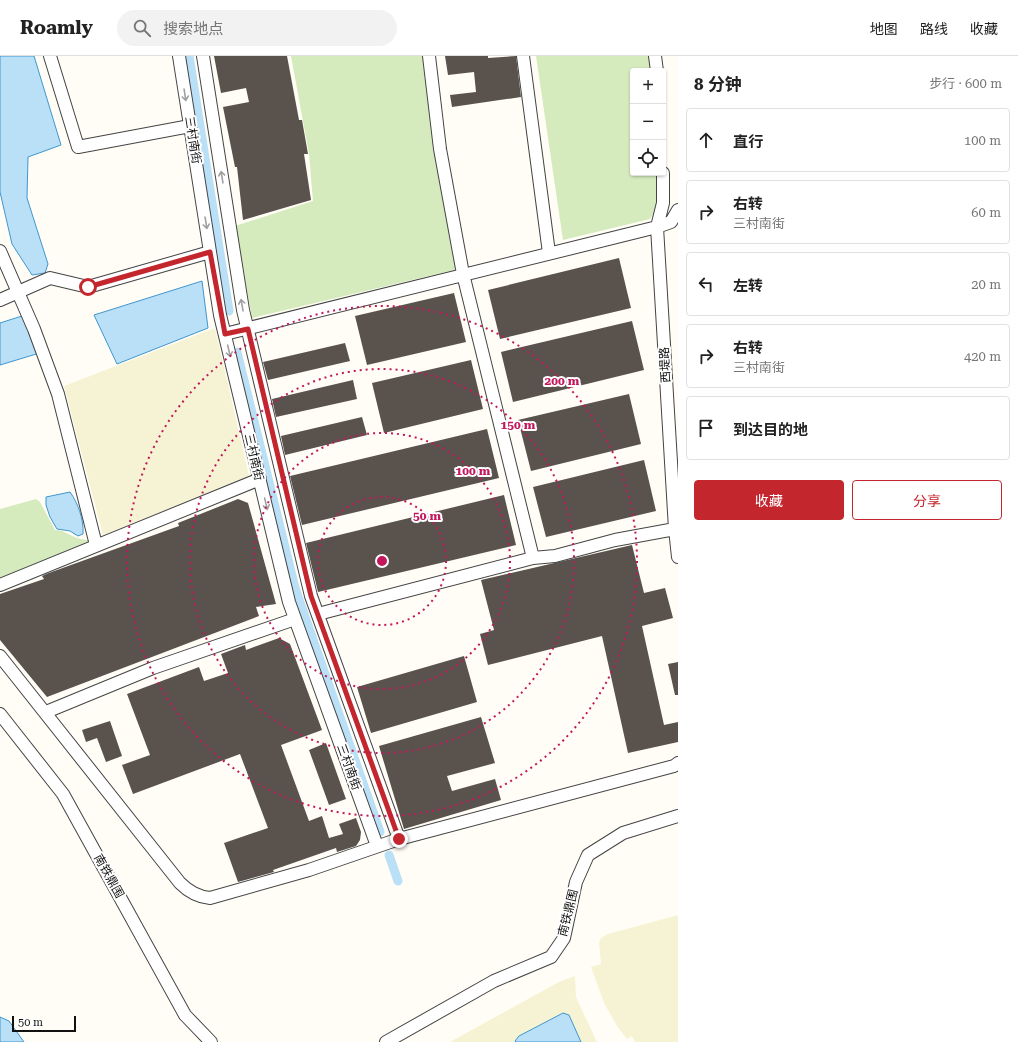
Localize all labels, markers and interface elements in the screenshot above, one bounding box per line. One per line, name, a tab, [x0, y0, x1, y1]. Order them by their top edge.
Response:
search box	[117, 10, 397, 46]
text: Roamly	[20, 16, 93, 39]
icon: search	[131, 17, 153, 39]
text: 搜索地点	[163, 20, 223, 38]
text: 地图	[870, 21, 898, 37]
text: 路线	[920, 21, 948, 37]
text: 收藏	[970, 21, 998, 37]
map controls	[630, 68, 666, 176]
button: +	[630, 68, 666, 104]
text: 8 分钟	[694, 74, 742, 94]
text: 步行 · 600 m	[929, 76, 1002, 91]
one-way arrow	[182, 88, 190, 101]
button: −	[630, 104, 666, 140]
street label: 三村南街	[182, 115, 204, 165]
icon: ahead	[695, 129, 717, 151]
text: 直行	[733, 133, 763, 151]
text: 100 m	[964, 133, 1001, 148]
button: locate	[630, 140, 666, 176]
one-way arrow	[218, 171, 226, 184]
text: 右转	[733, 195, 763, 213]
icon: right	[695, 201, 717, 223]
text: 60 m	[971, 205, 1001, 220]
one-way arrow	[202, 216, 210, 229]
text: 三村南街	[733, 216, 785, 231]
icon: left	[695, 273, 717, 295]
text: 左转	[733, 277, 763, 295]
text: 20 m	[971, 277, 1001, 292]
route start	[79, 278, 97, 296]
one-way arrow	[238, 299, 246, 312]
text: 右转	[733, 339, 763, 357]
one-way arrow	[226, 344, 233, 357]
icon: right	[695, 345, 717, 367]
street label: 西堤路	[657, 347, 673, 383]
text: 420 m	[964, 349, 1001, 364]
text: 三村南街	[733, 360, 785, 375]
text: 200 m	[545, 374, 580, 388]
icon: arrive	[695, 417, 717, 439]
text: 150 m	[501, 418, 536, 432]
text: 到达目的地	[733, 421, 808, 439]
street label: 三村南街	[242, 432, 266, 482]
text: 100 m	[456, 464, 491, 478]
button: 收藏	[694, 480, 844, 520]
button: 分享	[852, 480, 1002, 520]
one-way arrow	[262, 498, 270, 511]
text: 50 m	[413, 509, 441, 523]
centre of rings	[375, 554, 389, 568]
street label: 三村南街	[334, 742, 364, 792]
route end	[390, 830, 408, 848]
street label: 南铁鼎围	[91, 852, 127, 900]
street label: 南铁鼎围	[555, 888, 581, 938]
scale bar	[12, 1014, 76, 1033]
text: 50 m	[18, 1016, 43, 1029]

